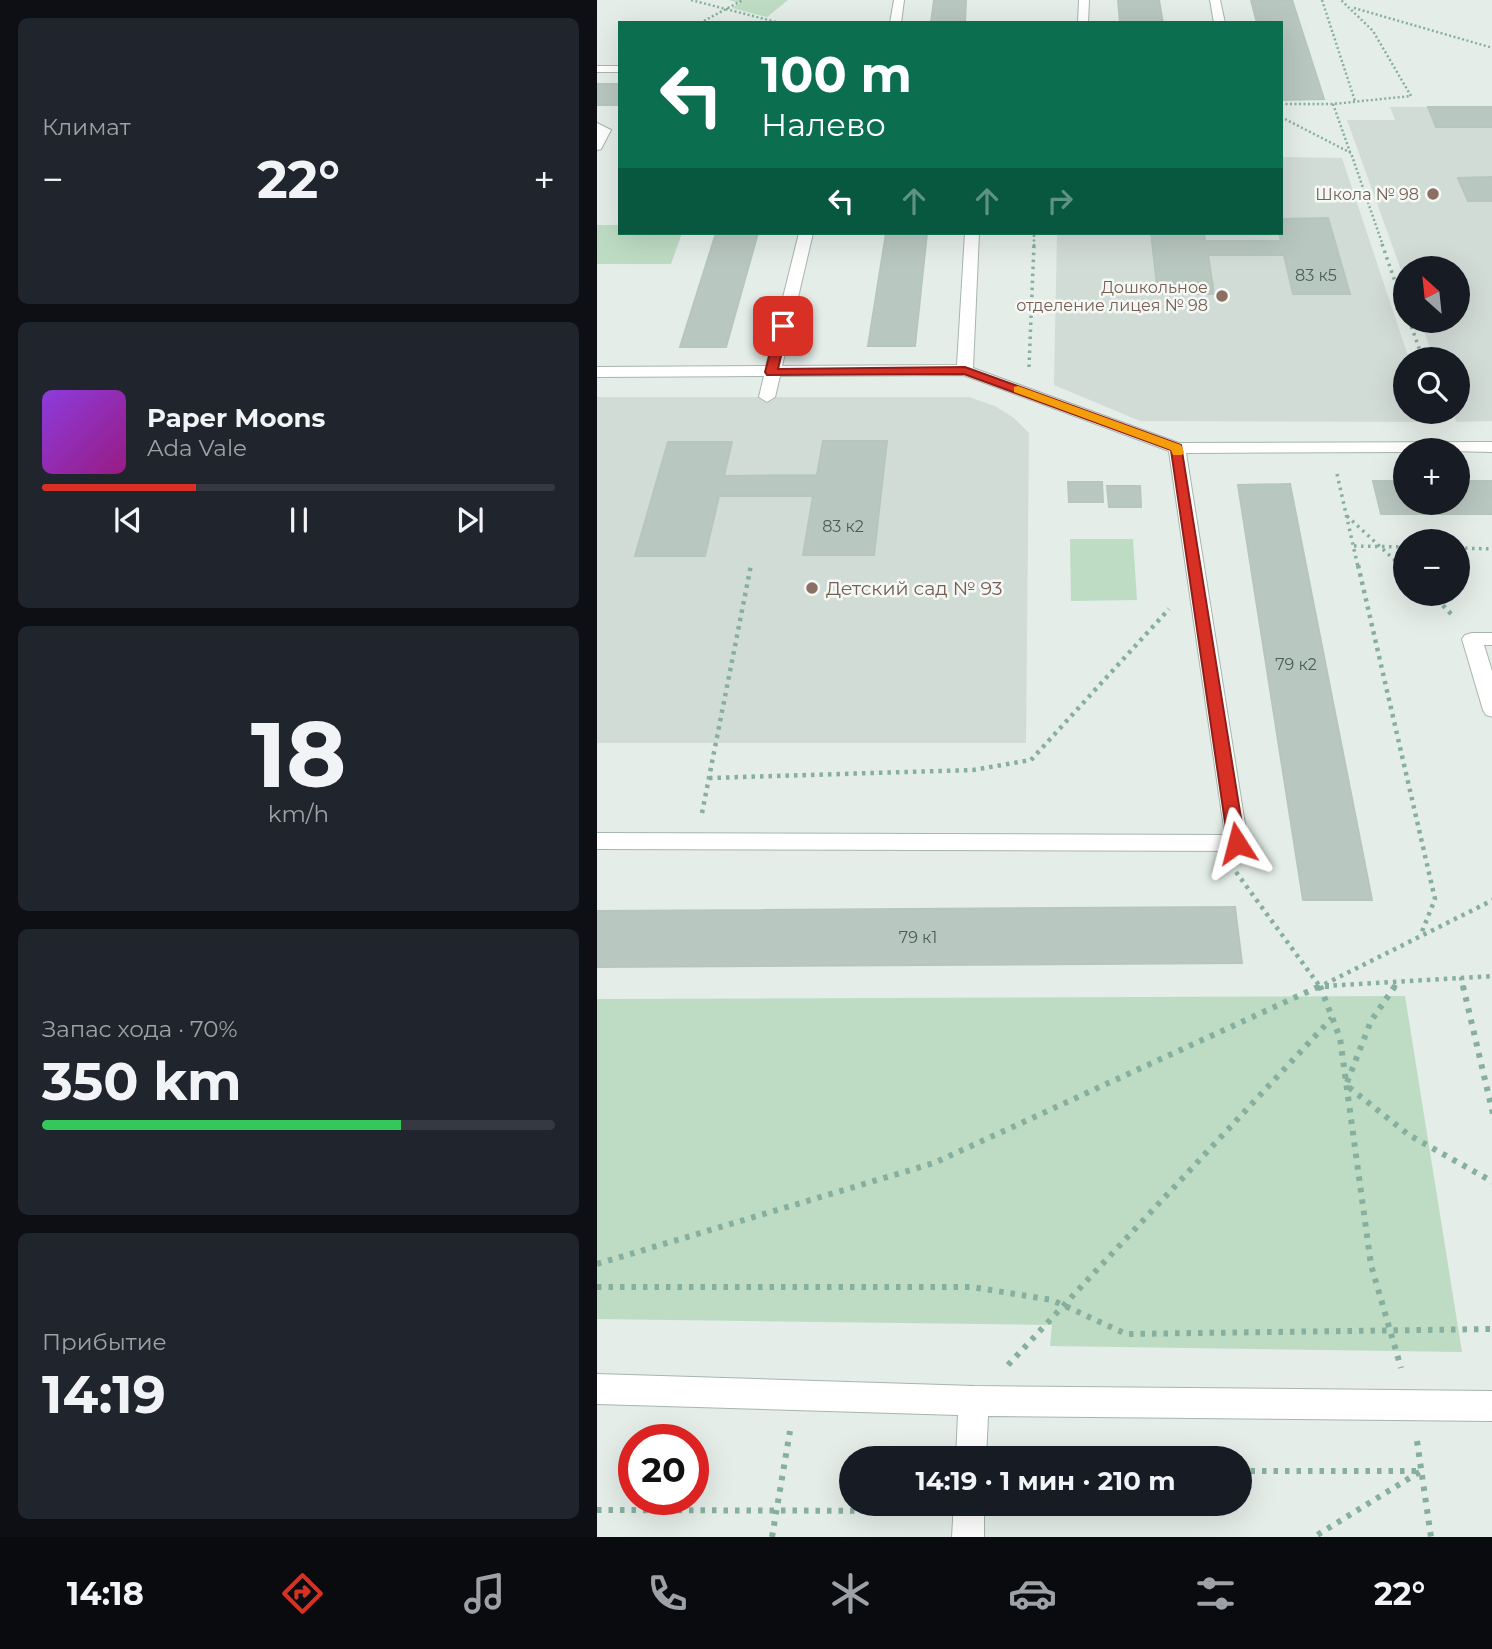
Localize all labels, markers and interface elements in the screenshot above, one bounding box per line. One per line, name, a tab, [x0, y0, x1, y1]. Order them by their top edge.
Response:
text: 100 m	[761, 45, 912, 104]
icon: left	[646, 49, 737, 140]
text: Налево	[761, 105, 886, 144]
text: Климат	[42, 113, 131, 141]
text: 22°	[257, 148, 340, 211]
text: −	[42, 156, 64, 203]
text: +	[533, 156, 555, 203]
icon: left	[822, 182, 860, 220]
icon: ahead	[895, 182, 933, 220]
icon: ahead	[968, 182, 1006, 220]
icon: right	[1041, 182, 1079, 220]
place label: Школа № 98	[1315, 185, 1419, 204]
marker: Школа № 98	[1425, 186, 1441, 202]
north arrow	[1393, 256, 1470, 332]
map controls	[1393, 256, 1470, 606]
house number: 83 к5	[1295, 266, 1337, 285]
place label: Дошкольное отделение лицея № 98	[1016, 278, 1208, 315]
marker: Дошкольное отделение лицея № 98	[1214, 288, 1230, 304]
pin	[753, 296, 813, 356]
icon: arrive	[764, 307, 802, 345]
button: search	[1393, 347, 1470, 424]
text: Paper Moons	[147, 402, 325, 434]
text: Ada Vale	[147, 434, 247, 462]
button: +	[1393, 438, 1470, 515]
icon: previous	[109, 501, 147, 539]
icon: pause	[280, 501, 318, 539]
icon: next	[451, 501, 489, 539]
house number: 83 к2	[822, 517, 864, 536]
button: −	[1393, 529, 1470, 606]
place label: Детский сад № 93	[826, 577, 1003, 600]
marker: Детский сад № 93	[804, 580, 820, 596]
house number: 79 к2	[1275, 655, 1317, 674]
text: 18	[251, 699, 346, 810]
text: km/h	[268, 800, 329, 828]
position arrow	[1200, 806, 1274, 880]
house number: 79 к1	[899, 928, 937, 947]
text: Запас хода · 70%	[42, 1015, 237, 1043]
text: 350 km	[42, 1050, 242, 1113]
text: Прибытие	[42, 1328, 167, 1356]
text: 14:19	[42, 1363, 166, 1426]
speed limit sign: 20	[618, 1424, 709, 1515]
text: 14:19 · 1 мин · 210 m	[915, 1465, 1176, 1497]
icon: directions	[278, 1569, 327, 1618]
icon: music	[460, 1569, 509, 1618]
icon: phone	[643, 1569, 692, 1618]
icon: climate	[826, 1569, 875, 1618]
icon: car	[1008, 1569, 1057, 1618]
icon: filters	[1191, 1569, 1240, 1618]
text: 14:18	[67, 1574, 144, 1613]
text: 22°	[1374, 1574, 1425, 1613]

